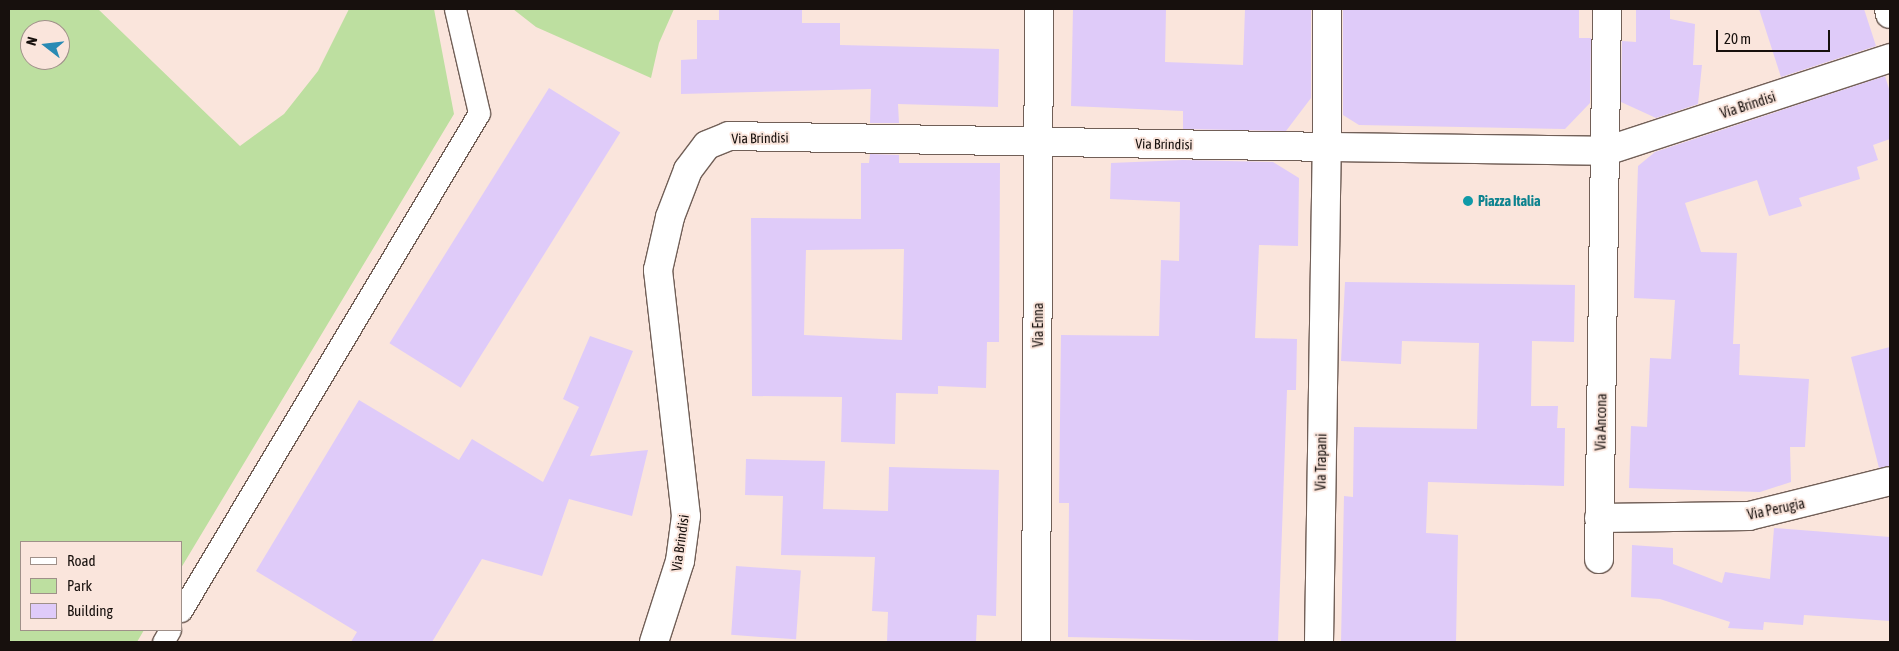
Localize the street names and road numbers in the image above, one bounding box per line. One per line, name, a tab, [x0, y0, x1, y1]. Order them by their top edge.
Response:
street label: Via Brindisi	[1718, 88, 1778, 122]
street label: Via Brindisi	[731, 129, 789, 147]
street label: Via Brindisi	[1135, 135, 1193, 153]
street label: Via Enna	[1030, 303, 1046, 347]
street label: Via Ancona	[1592, 393, 1610, 451]
street label: Via Trapani	[1312, 433, 1330, 491]
street label: Via Perugia	[1746, 495, 1806, 523]
street label: Via Brindisi	[668, 513, 692, 573]

